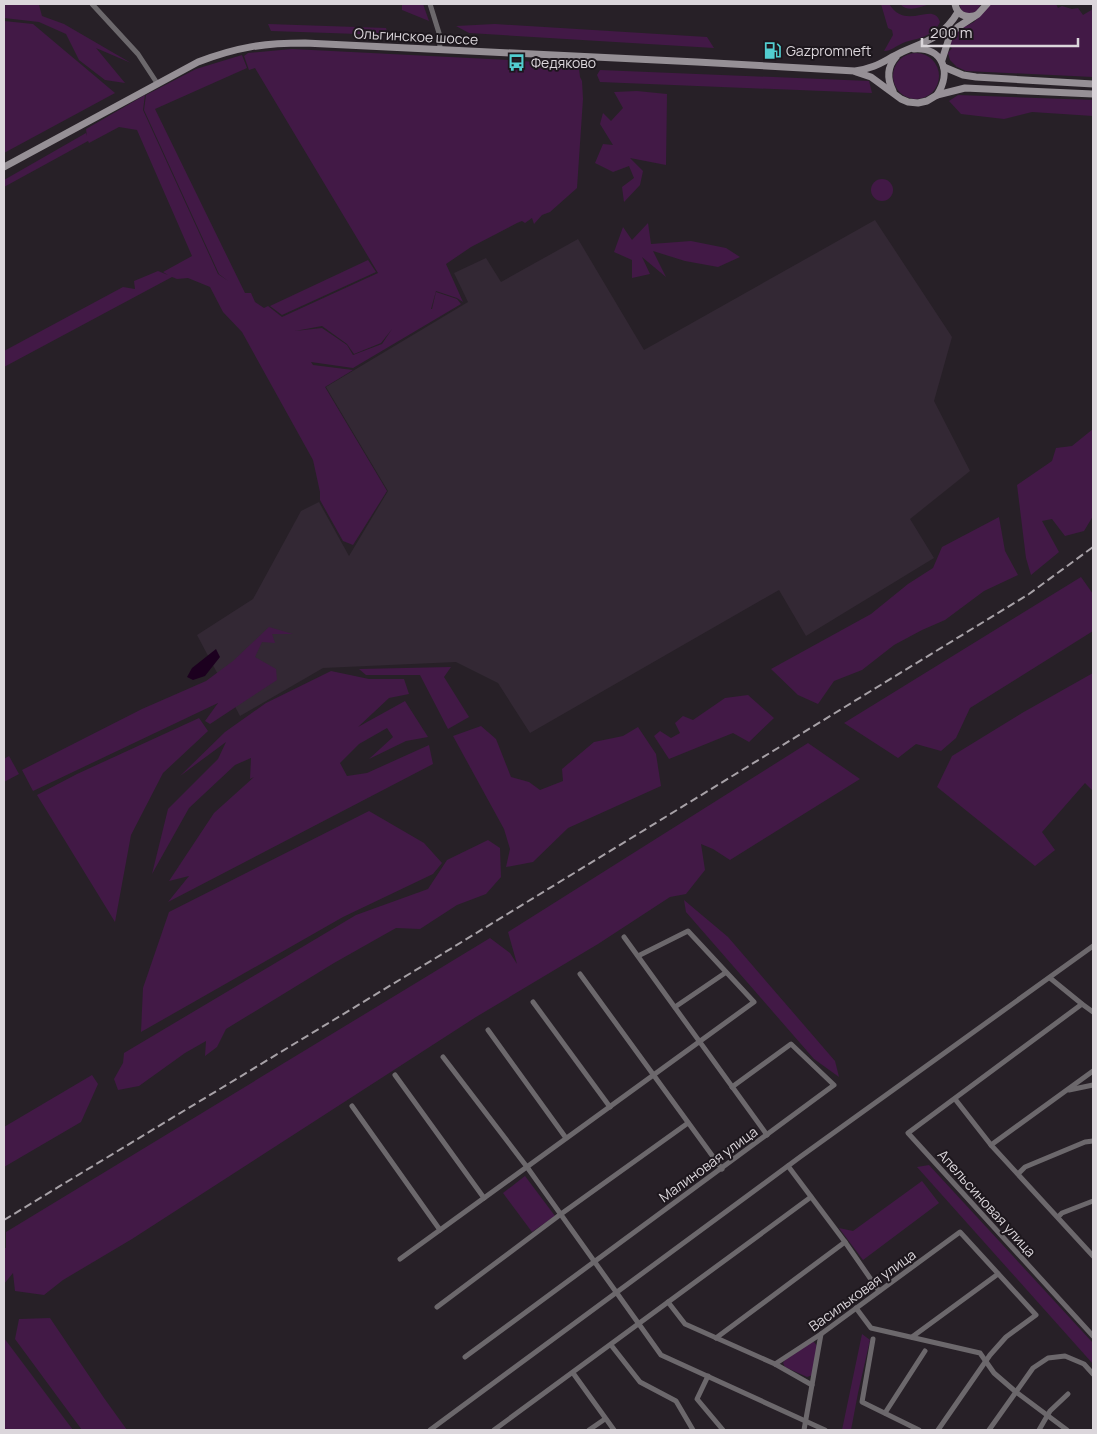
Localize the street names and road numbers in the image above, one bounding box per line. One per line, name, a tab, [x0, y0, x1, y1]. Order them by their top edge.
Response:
street label: Ольгинское шоссе	[353, 23, 479, 49]
street label: Малиновая улица	[655, 1122, 761, 1206]
street label: Апельсиновая улица	[934, 1145, 1040, 1261]
street label: Васильковая улица	[805, 1245, 919, 1335]

